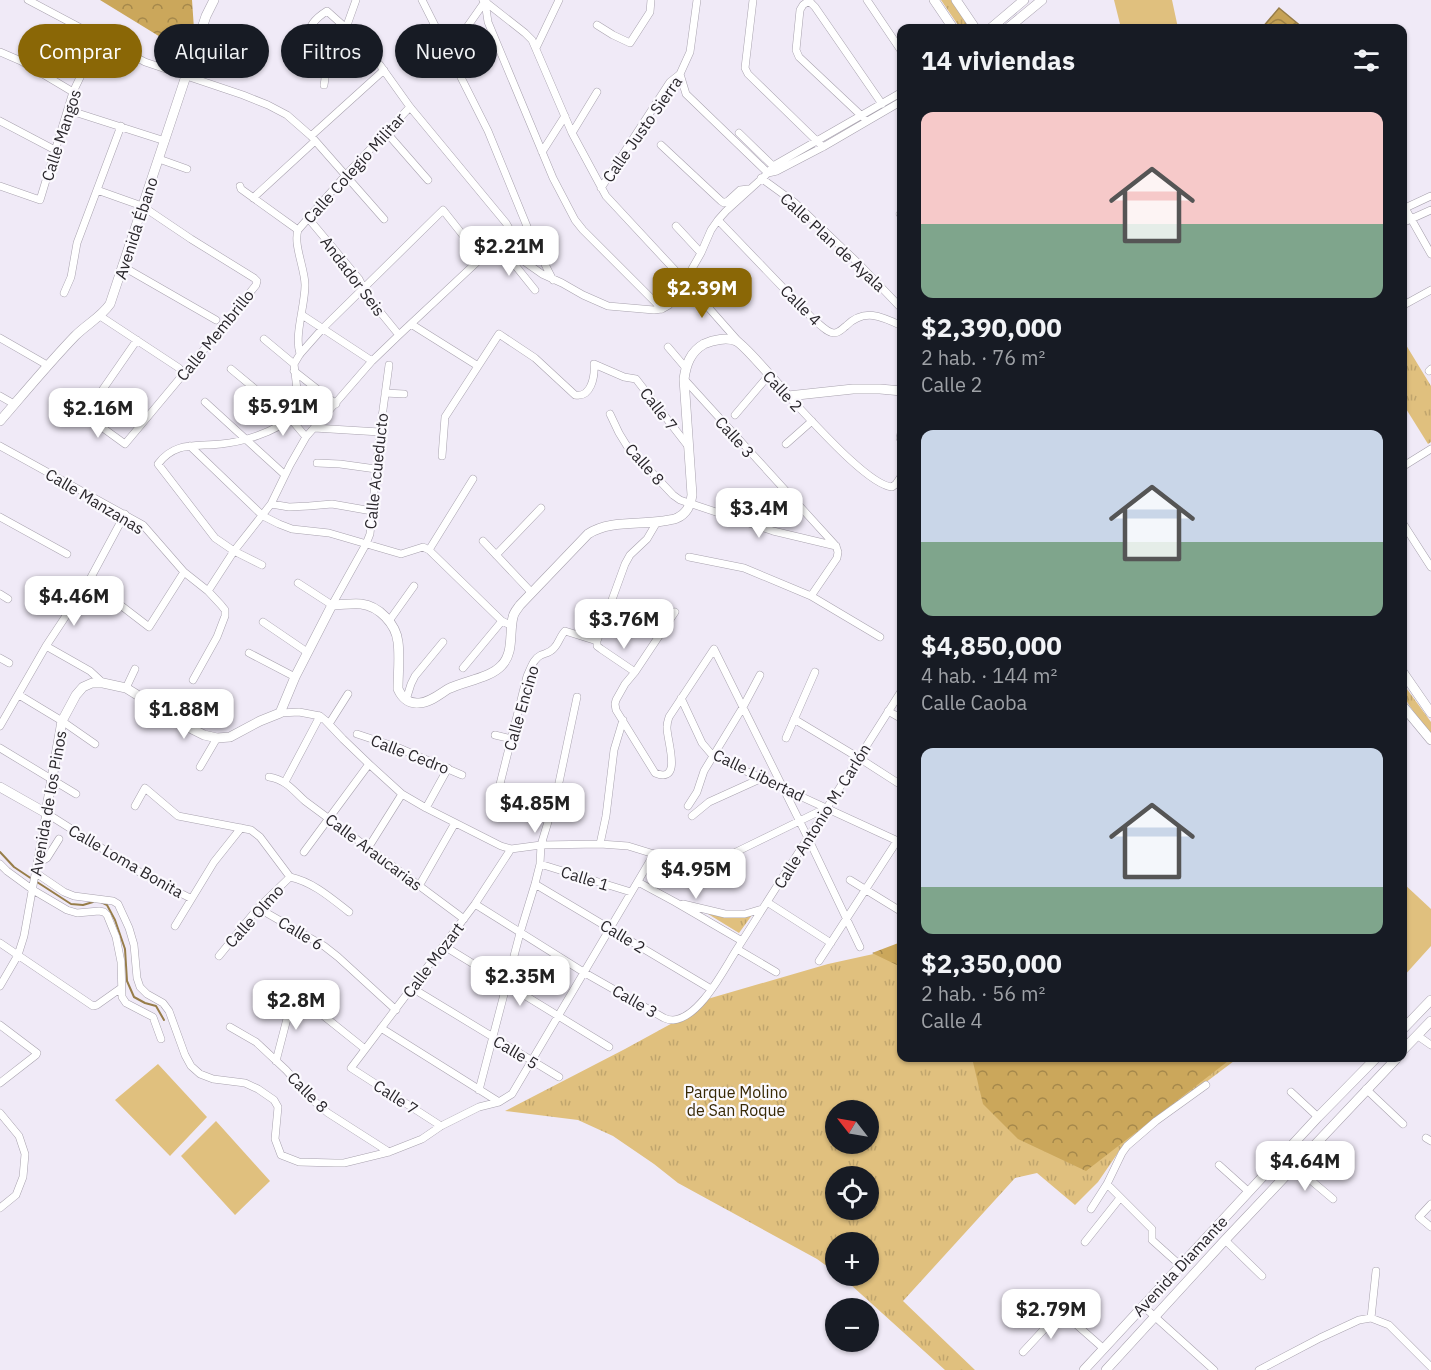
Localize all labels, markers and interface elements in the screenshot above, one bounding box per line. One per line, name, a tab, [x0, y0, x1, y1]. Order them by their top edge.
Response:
chip: Comprar	[18, 24, 142, 78]
chip: Alquilar	[154, 24, 269, 78]
chip: Filtros	[281, 24, 383, 78]
chip: Nuevo	[395, 24, 497, 78]
text: 14 viviendas	[921, 43, 1075, 77]
icon: filters	[1350, 44, 1383, 77]
street label: Calle Justo Sierra	[598, 72, 686, 186]
street label: Calle Mangos	[37, 87, 85, 183]
street label: Calle Colegio Militar	[299, 108, 409, 228]
icon: home	[1098, 151, 1206, 259]
street label: Avenida Ébano	[109, 174, 162, 282]
street label: Calle Plan de Ayala	[776, 188, 890, 296]
pin: $2.21M	[460, 226, 558, 277]
street label: Andador Seis	[316, 232, 390, 320]
text: $2.21M	[474, 232, 544, 259]
pin: $2.39M	[653, 268, 751, 319]
text: $2.39M	[667, 274, 737, 301]
street label: Calle 4	[777, 281, 825, 329]
street label: Calle Membrillo	[172, 285, 258, 385]
text: $2,390,000	[921, 310, 1062, 344]
text: 2 hab. · 76 m²	[921, 344, 1045, 371]
street label: Calle 2	[759, 366, 807, 416]
text: Calle 2	[921, 371, 983, 398]
street label: Calle 7	[636, 383, 682, 435]
pin: $5.91M	[234, 386, 332, 437]
pin: $2.16M	[49, 388, 147, 439]
text: $5.91M	[248, 392, 318, 419]
text: $2.16M	[63, 394, 133, 421]
street label: Calle Acueducto	[360, 412, 392, 530]
street label: Calle 3	[711, 412, 759, 462]
street label: Calle 8	[621, 439, 669, 489]
street label: Calle Manzanas	[42, 464, 148, 538]
icon: home	[1098, 469, 1206, 577]
pin: $3.4M	[717, 488, 801, 539]
text: $3.4M	[730, 494, 788, 521]
pin: $4.46M	[25, 576, 123, 627]
text: $4.46M	[39, 582, 109, 609]
pin: $3.76M	[575, 599, 673, 650]
text: $3.76M	[589, 605, 659, 632]
text: $4,850,000	[921, 628, 1062, 662]
text: 4 hab. · 144 m²	[921, 662, 1057, 689]
street label: Calle Encino	[499, 663, 543, 753]
pin: $1.88M	[135, 689, 233, 740]
text: Calle Caoba	[921, 689, 1027, 716]
text: $1.88M	[149, 695, 219, 722]
street label: Avenida de los Pinos	[25, 729, 71, 877]
street label: Calle Cedro	[368, 730, 452, 778]
street label: Calle Antonio M. Carlón	[769, 740, 875, 892]
street label: Calle Libertad	[710, 744, 808, 806]
pin: $4.85M	[486, 783, 584, 834]
icon: home	[1098, 787, 1206, 895]
text: $4.85M	[500, 789, 570, 816]
street label: Calle Araucarias	[322, 809, 426, 895]
street label: Calle Loma Bonita	[65, 820, 187, 902]
pin: $4.95M	[647, 849, 745, 900]
text: $4.95M	[661, 855, 731, 882]
street label: Calle 1	[559, 861, 611, 895]
street label: Calle Olmo	[220, 880, 288, 952]
street label: Calle 6	[275, 912, 327, 954]
street label: Calle 2	[597, 915, 649, 957]
street label: Calle Mozart	[398, 918, 468, 1002]
text: $2,350,000	[921, 946, 1062, 980]
pin: $2.35M	[471, 956, 569, 1007]
text: $2.35M	[485, 962, 555, 989]
pin: $2.8M	[254, 980, 338, 1031]
street label: Calle 3	[609, 980, 661, 1022]
text: 2 hab. · 56 m²	[921, 980, 1045, 1007]
text: $2.8M	[267, 986, 325, 1013]
text: Calle 4	[921, 1007, 983, 1034]
street label: Calle 5	[490, 1031, 542, 1073]
street label: Calle 8	[284, 1068, 332, 1116]
street label: Calle 7	[370, 1075, 422, 1119]
park label: Parque Molino de San Roque	[684, 1082, 788, 1120]
north arrow	[825, 1100, 879, 1154]
map controls	[825, 1100, 879, 1352]
pin: $4.64M	[1256, 1141, 1354, 1192]
text: $4.64M	[1270, 1147, 1340, 1174]
button: locate	[825, 1166, 879, 1220]
street label: Avenida Diamante	[1128, 1211, 1232, 1320]
button: +	[825, 1232, 879, 1286]
pin: $2.79M	[1002, 1289, 1100, 1340]
text: $2.79M	[1016, 1295, 1086, 1322]
button: −	[825, 1298, 879, 1352]

